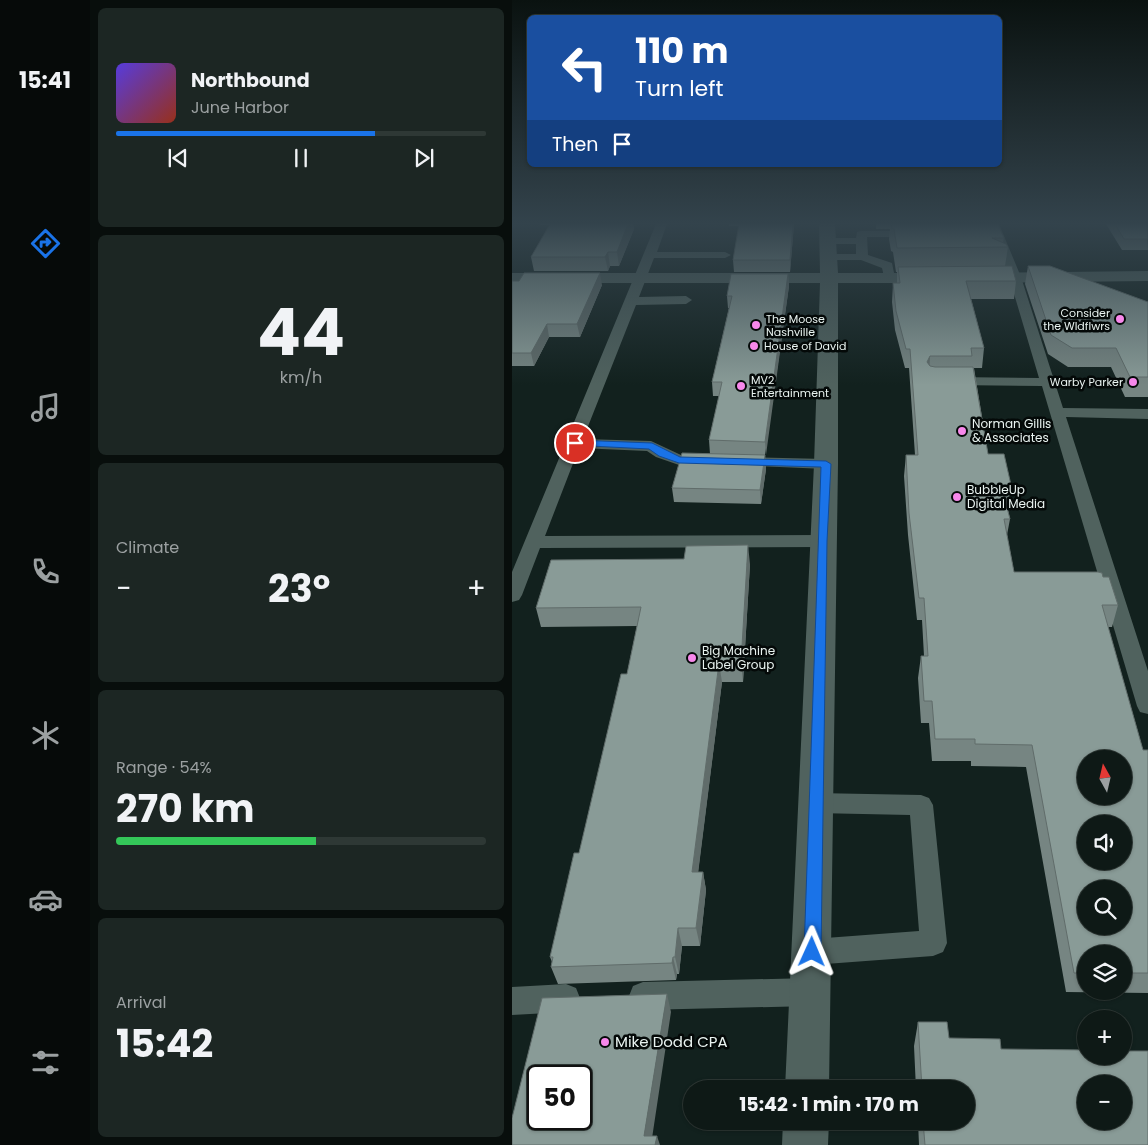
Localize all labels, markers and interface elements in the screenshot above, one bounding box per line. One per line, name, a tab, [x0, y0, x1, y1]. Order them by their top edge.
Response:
text: 110 m	[635, 26, 729, 75]
icon: left	[552, 35, 617, 100]
text: 15:41	[19, 65, 71, 96]
text: Northbound	[191, 67, 310, 94]
text: Turn left	[635, 73, 723, 104]
text: June Harbor	[191, 96, 289, 119]
icon: arrive	[608, 130, 636, 158]
text: Then	[552, 131, 598, 158]
icon: previous	[164, 144, 192, 172]
icon: pause	[287, 144, 315, 172]
icon: next	[410, 144, 438, 172]
icon: directions	[28, 226, 63, 261]
text: 44	[257, 287, 345, 378]
place label: Consider the Wldflwrs	[1043, 305, 1110, 334]
place label: The Moose Nashville	[766, 311, 825, 340]
marker: Consider the Wldflwrs	[1114, 313, 1126, 325]
marker: The Moose Nashville	[750, 319, 762, 331]
place label: House of David	[764, 338, 846, 354]
marker: House of David	[748, 340, 760, 352]
text: km/h	[280, 366, 322, 389]
place label: MV2 Entertainment	[751, 372, 829, 401]
place label: Warby Parker	[1050, 374, 1123, 390]
marker: Warby Parker	[1127, 376, 1139, 388]
marker: MV2 Entertainment	[735, 380, 747, 392]
icon: music	[28, 390, 63, 425]
place label: Norman Gillis & Associates	[972, 415, 1051, 446]
pin	[554, 422, 596, 464]
marker: Norman Gillis & Associates	[956, 425, 968, 437]
icon: arrive	[561, 429, 589, 457]
place label: BubbleUp Digital Media	[967, 481, 1045, 512]
marker: BubbleUp Digital Media	[951, 491, 963, 503]
text: Climate	[116, 536, 179, 559]
icon: phone	[28, 554, 63, 589]
text: 23°	[268, 562, 330, 615]
text: −	[116, 569, 131, 608]
text: +	[467, 569, 486, 608]
place label: Big Machine Label Group	[702, 642, 775, 673]
marker: Big Machine Label Group	[686, 652, 698, 664]
icon: climate	[28, 718, 63, 753]
north arrow	[1077, 750, 1132, 805]
map controls	[1077, 750, 1132, 1130]
text: Range · 54%	[116, 756, 212, 779]
text: 270 km	[116, 782, 255, 835]
button: sound	[1077, 815, 1132, 870]
button: search	[1077, 880, 1132, 935]
icon: car	[28, 882, 63, 917]
position arrow	[785, 925, 837, 977]
button: layers	[1077, 945, 1132, 1000]
text: Arrival	[116, 991, 166, 1014]
button: +	[1077, 1010, 1132, 1065]
text: 15:42	[116, 1017, 213, 1070]
place label: Mike Dodd CPA	[615, 1031, 728, 1052]
marker: Mike Dodd CPA	[599, 1036, 611, 1048]
icon: filters	[28, 1045, 63, 1080]
speed limit sign: 50	[527, 1065, 592, 1130]
button: −	[1077, 1075, 1132, 1130]
text: 15:42 · 1 min · 170 m	[739, 1091, 919, 1118]

